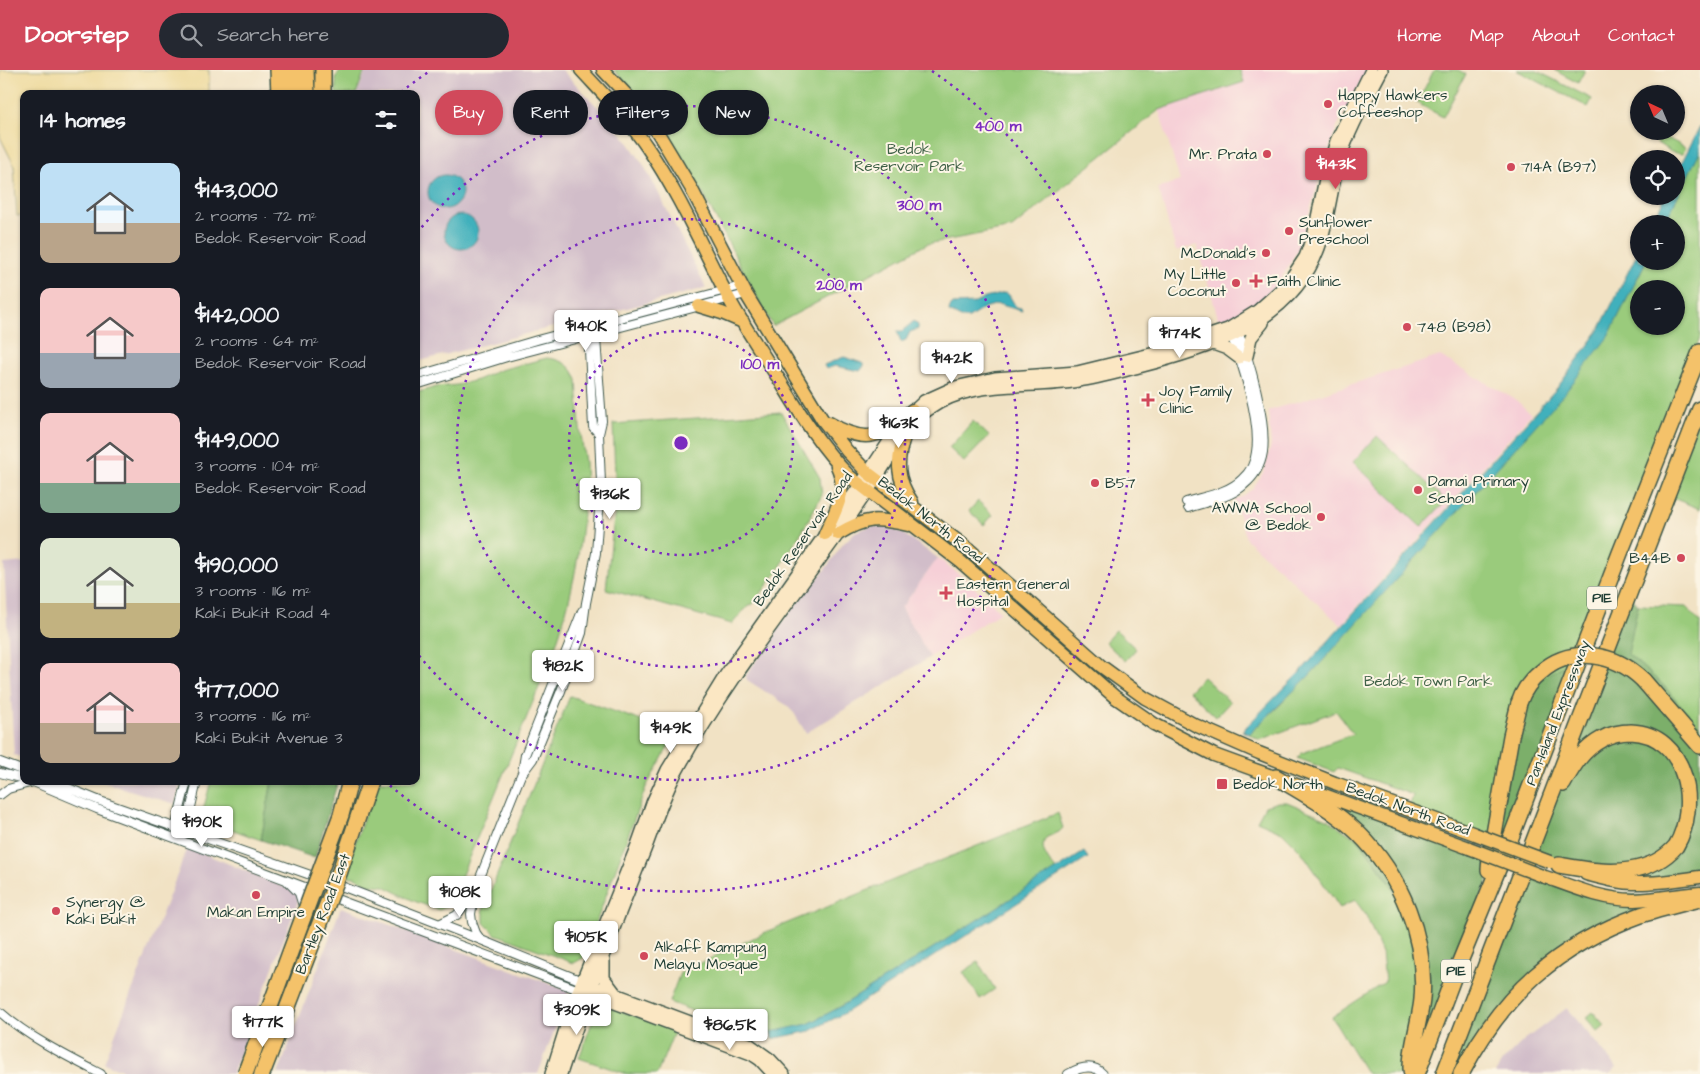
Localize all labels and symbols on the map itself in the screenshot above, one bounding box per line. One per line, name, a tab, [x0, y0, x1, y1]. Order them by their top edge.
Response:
place label: Happy Hawkers Coffeeshop	[1338, 85, 1448, 123]
north arrow	[1630, 85, 1685, 140]
marker: Happy Hawkers Coffeeshop	[1322, 98, 1334, 110]
text: 400 m	[975, 116, 1022, 137]
park label: Bedok Reservoir Park	[854, 139, 964, 177]
place label: Mr. Prata	[1189, 144, 1257, 165]
marker: Mr. Prata	[1261, 148, 1273, 160]
pin: $143K	[1301, 148, 1371, 190]
place label: 714A (B97)	[1521, 157, 1596, 178]
marker: 714A (B97)	[1505, 161, 1517, 173]
text: 300 m	[896, 195, 941, 216]
place label: Sunflower Preschool	[1299, 212, 1372, 250]
marker: Sunflower Preschool	[1283, 225, 1295, 237]
place label: McDonald's	[1181, 243, 1256, 264]
marker: McDonald's	[1260, 247, 1272, 259]
place label: My Little Coconut	[1164, 264, 1226, 302]
place label: Faith Clinic	[1267, 271, 1342, 292]
marker: Faith Clinic	[1249, 274, 1263, 288]
text: 200 m	[815, 275, 862, 296]
marker: My Little Coconut	[1230, 277, 1242, 289]
pin: $140K	[551, 310, 621, 352]
pin: $174K	[1145, 316, 1215, 359]
place label: 748 (B98)	[1417, 317, 1491, 338]
marker: 748 (B98)	[1401, 321, 1413, 333]
pin: $142K	[917, 342, 987, 384]
text: 100 m	[741, 354, 780, 375]
place label: Joy Family Clinic	[1159, 381, 1232, 419]
marker: Joy Family Clinic	[1141, 393, 1155, 407]
pin: $163K	[864, 406, 934, 449]
centre of rings	[672, 434, 690, 452]
street label: Bedok Reservoir Road	[748, 467, 858, 611]
place label: Damai Primary School	[1428, 471, 1529, 509]
street label: Bedok North Road	[873, 472, 989, 569]
place label: B57	[1105, 473, 1136, 494]
marker: B57	[1089, 477, 1101, 489]
pin: $136K	[575, 478, 645, 520]
marker: Damai Primary School	[1412, 484, 1424, 496]
place label: AWWA School @ Bedok	[1212, 498, 1311, 536]
marker: AWWA School @ Bedok	[1315, 511, 1327, 523]
place label: B44B	[1629, 548, 1671, 569]
marker: B44B	[1675, 552, 1687, 564]
place label: Eastern General Hospital	[957, 574, 1069, 612]
marker: Eastern General Hospital	[939, 586, 953, 600]
road number: PIE	[1587, 586, 1617, 610]
street label: Pan-Island Expressway	[1521, 637, 1596, 789]
pin: $182K	[528, 650, 598, 692]
park label: Bedok Town Park	[1364, 671, 1492, 692]
pin: $149K	[636, 712, 706, 754]
place label: Bedok North	[1233, 774, 1323, 795]
marker: Bedok North	[1215, 777, 1229, 791]
street label: Bedok North Road	[1343, 777, 1473, 841]
pin: $190K	[167, 806, 237, 848]
street label: Bartley Road East	[290, 851, 357, 978]
pin: $108K	[425, 876, 495, 918]
marker: Makan Empire	[250, 889, 262, 901]
place label: Synergy @ Kaki Bukit	[66, 892, 146, 930]
place label: Makan Empire	[207, 902, 305, 923]
marker: Synergy @ Kaki Bukit	[50, 905, 62, 917]
pin: $105K	[551, 920, 621, 963]
place label: Alkaff Kampung Melayu Mosque	[654, 937, 766, 976]
marker: Alkaff Kampung Melayu Mosque	[638, 950, 650, 962]
road number: PIE	[1441, 959, 1471, 982]
pin: $309K	[542, 994, 612, 1036]
pin: $177K	[228, 1006, 298, 1048]
pin: $86.5K	[689, 1008, 771, 1051]

